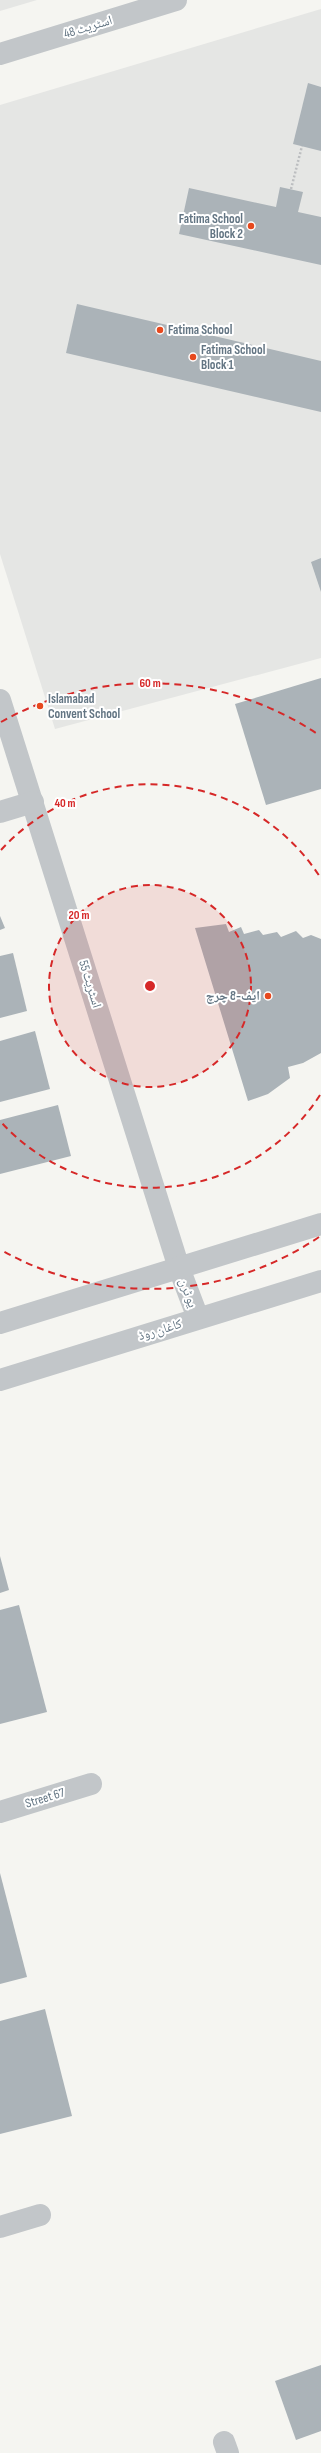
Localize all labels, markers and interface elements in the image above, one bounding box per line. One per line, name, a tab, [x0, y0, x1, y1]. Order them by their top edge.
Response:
street label: اسٹریٹ 48	[62, 12, 114, 42]
place label: Fatima School Block 2	[179, 211, 243, 242]
marker: Fatima School Block 2	[246, 221, 256, 231]
place label: Fatima School	[168, 322, 233, 338]
marker: Fatima School	[155, 325, 165, 335]
place label: Fatima School Block 1	[201, 342, 266, 373]
marker: Fatima School Block 1	[188, 352, 198, 362]
text: 60 m	[139, 676, 161, 691]
place label: Islamabad Convent School	[48, 691, 121, 722]
marker: Islamabad Convent School	[35, 701, 45, 711]
text: 40 m	[54, 796, 76, 811]
text: 20 m	[69, 908, 89, 923]
street label: اسٹریٹ 55	[75, 958, 105, 1010]
centre of rings	[143, 979, 157, 993]
place label: ایف-8 چرچ	[206, 988, 260, 1004]
marker: ایف-8 چرچ	[263, 991, 273, 1001]
street label: یو ٹرن	[175, 1276, 201, 1310]
street label: کاغان روڈ	[136, 1316, 184, 1344]
street label: Street 67	[23, 1784, 67, 1812]

